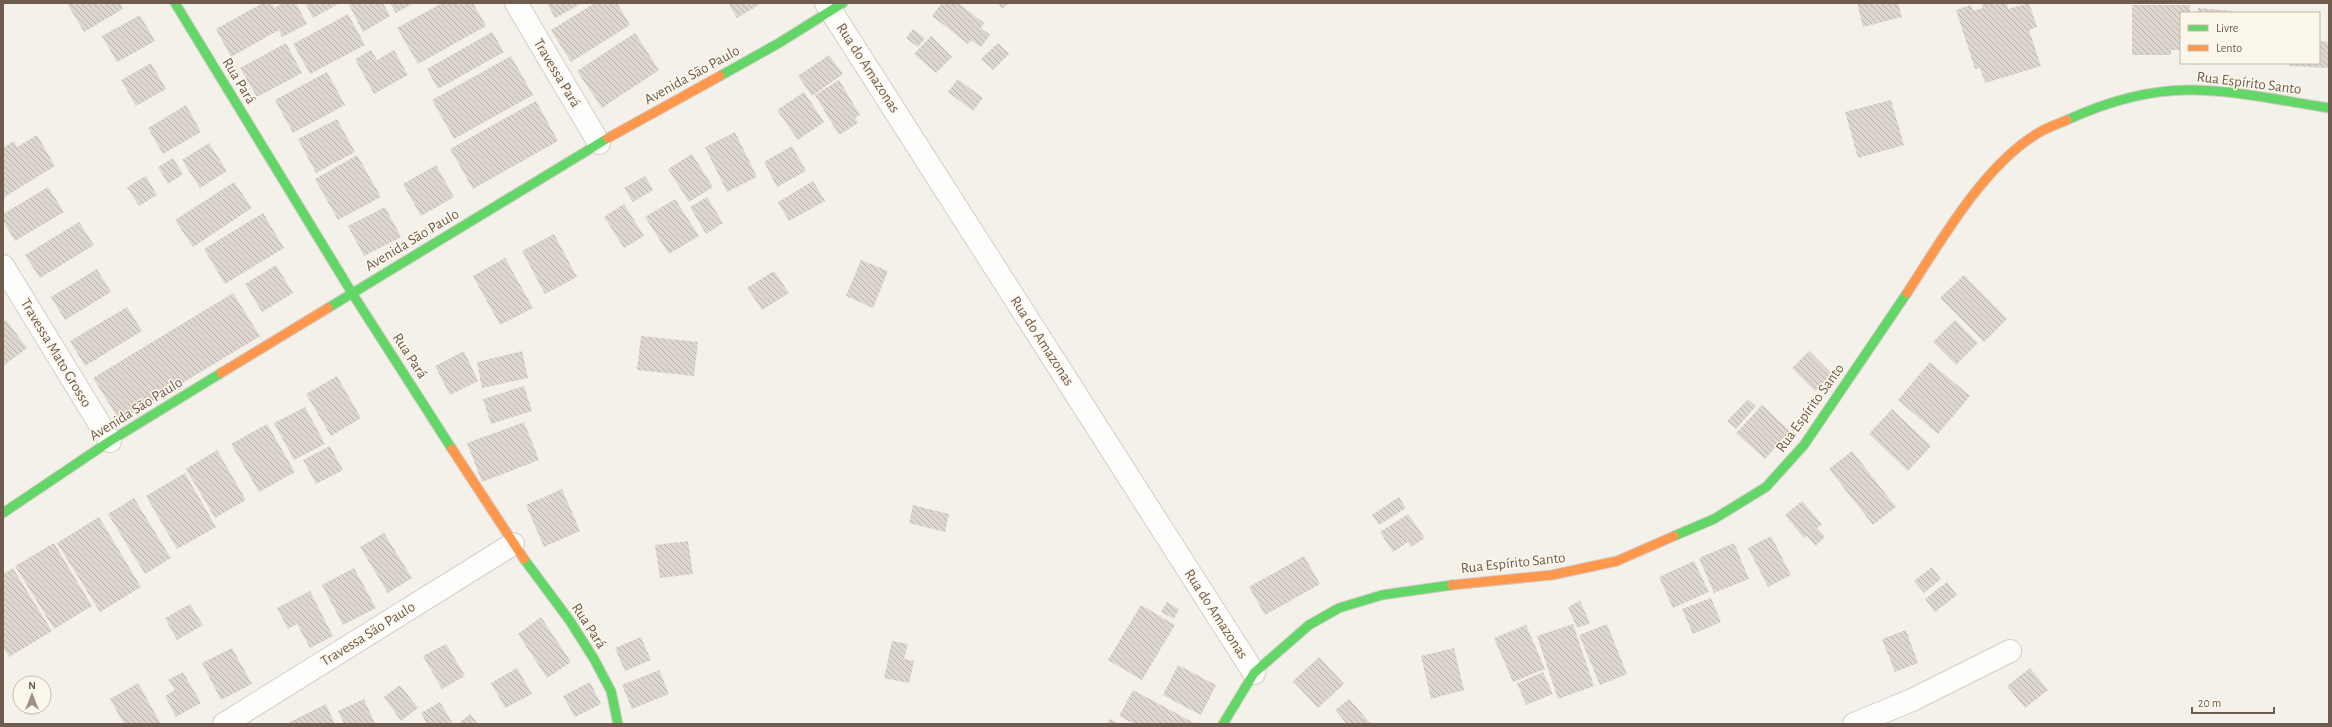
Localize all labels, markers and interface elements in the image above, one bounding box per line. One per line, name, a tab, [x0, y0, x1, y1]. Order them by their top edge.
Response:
legend	[2180, 12, 2320, 64]
street label: Rua do Amazonas	[834, 20, 902, 116]
text: Livre	[2216, 22, 2238, 34]
street label: Travessa Pará	[531, 36, 583, 110]
text: Lento	[2216, 42, 2242, 54]
street label: Avenida São Paulo	[642, 43, 742, 107]
street label: Rua Pará	[219, 55, 259, 107]
street label: Rua Espírito Santo	[2196, 69, 2302, 97]
street label: Avenida São Paulo	[362, 206, 462, 274]
street label: Rua do Amazonas	[1008, 293, 1076, 389]
street label: Travessa Mato Grosso	[18, 296, 94, 410]
street label: Rua Pará	[390, 331, 430, 381]
street label: Rua Espírito Santo	[1773, 361, 1847, 455]
street label: Avenida São Paulo	[87, 374, 185, 444]
street label: Rua Espírito Santo	[1460, 550, 1566, 576]
street label: Rua do Amazonas	[1182, 566, 1250, 662]
street label: Travessa São Paulo	[318, 599, 418, 669]
street label: Rua Pará	[569, 601, 609, 651]
north arrow	[12, 675, 52, 715]
text: N	[28, 680, 36, 691]
scale bar	[2192, 689, 2274, 715]
text: 20 m	[2198, 697, 2221, 709]

